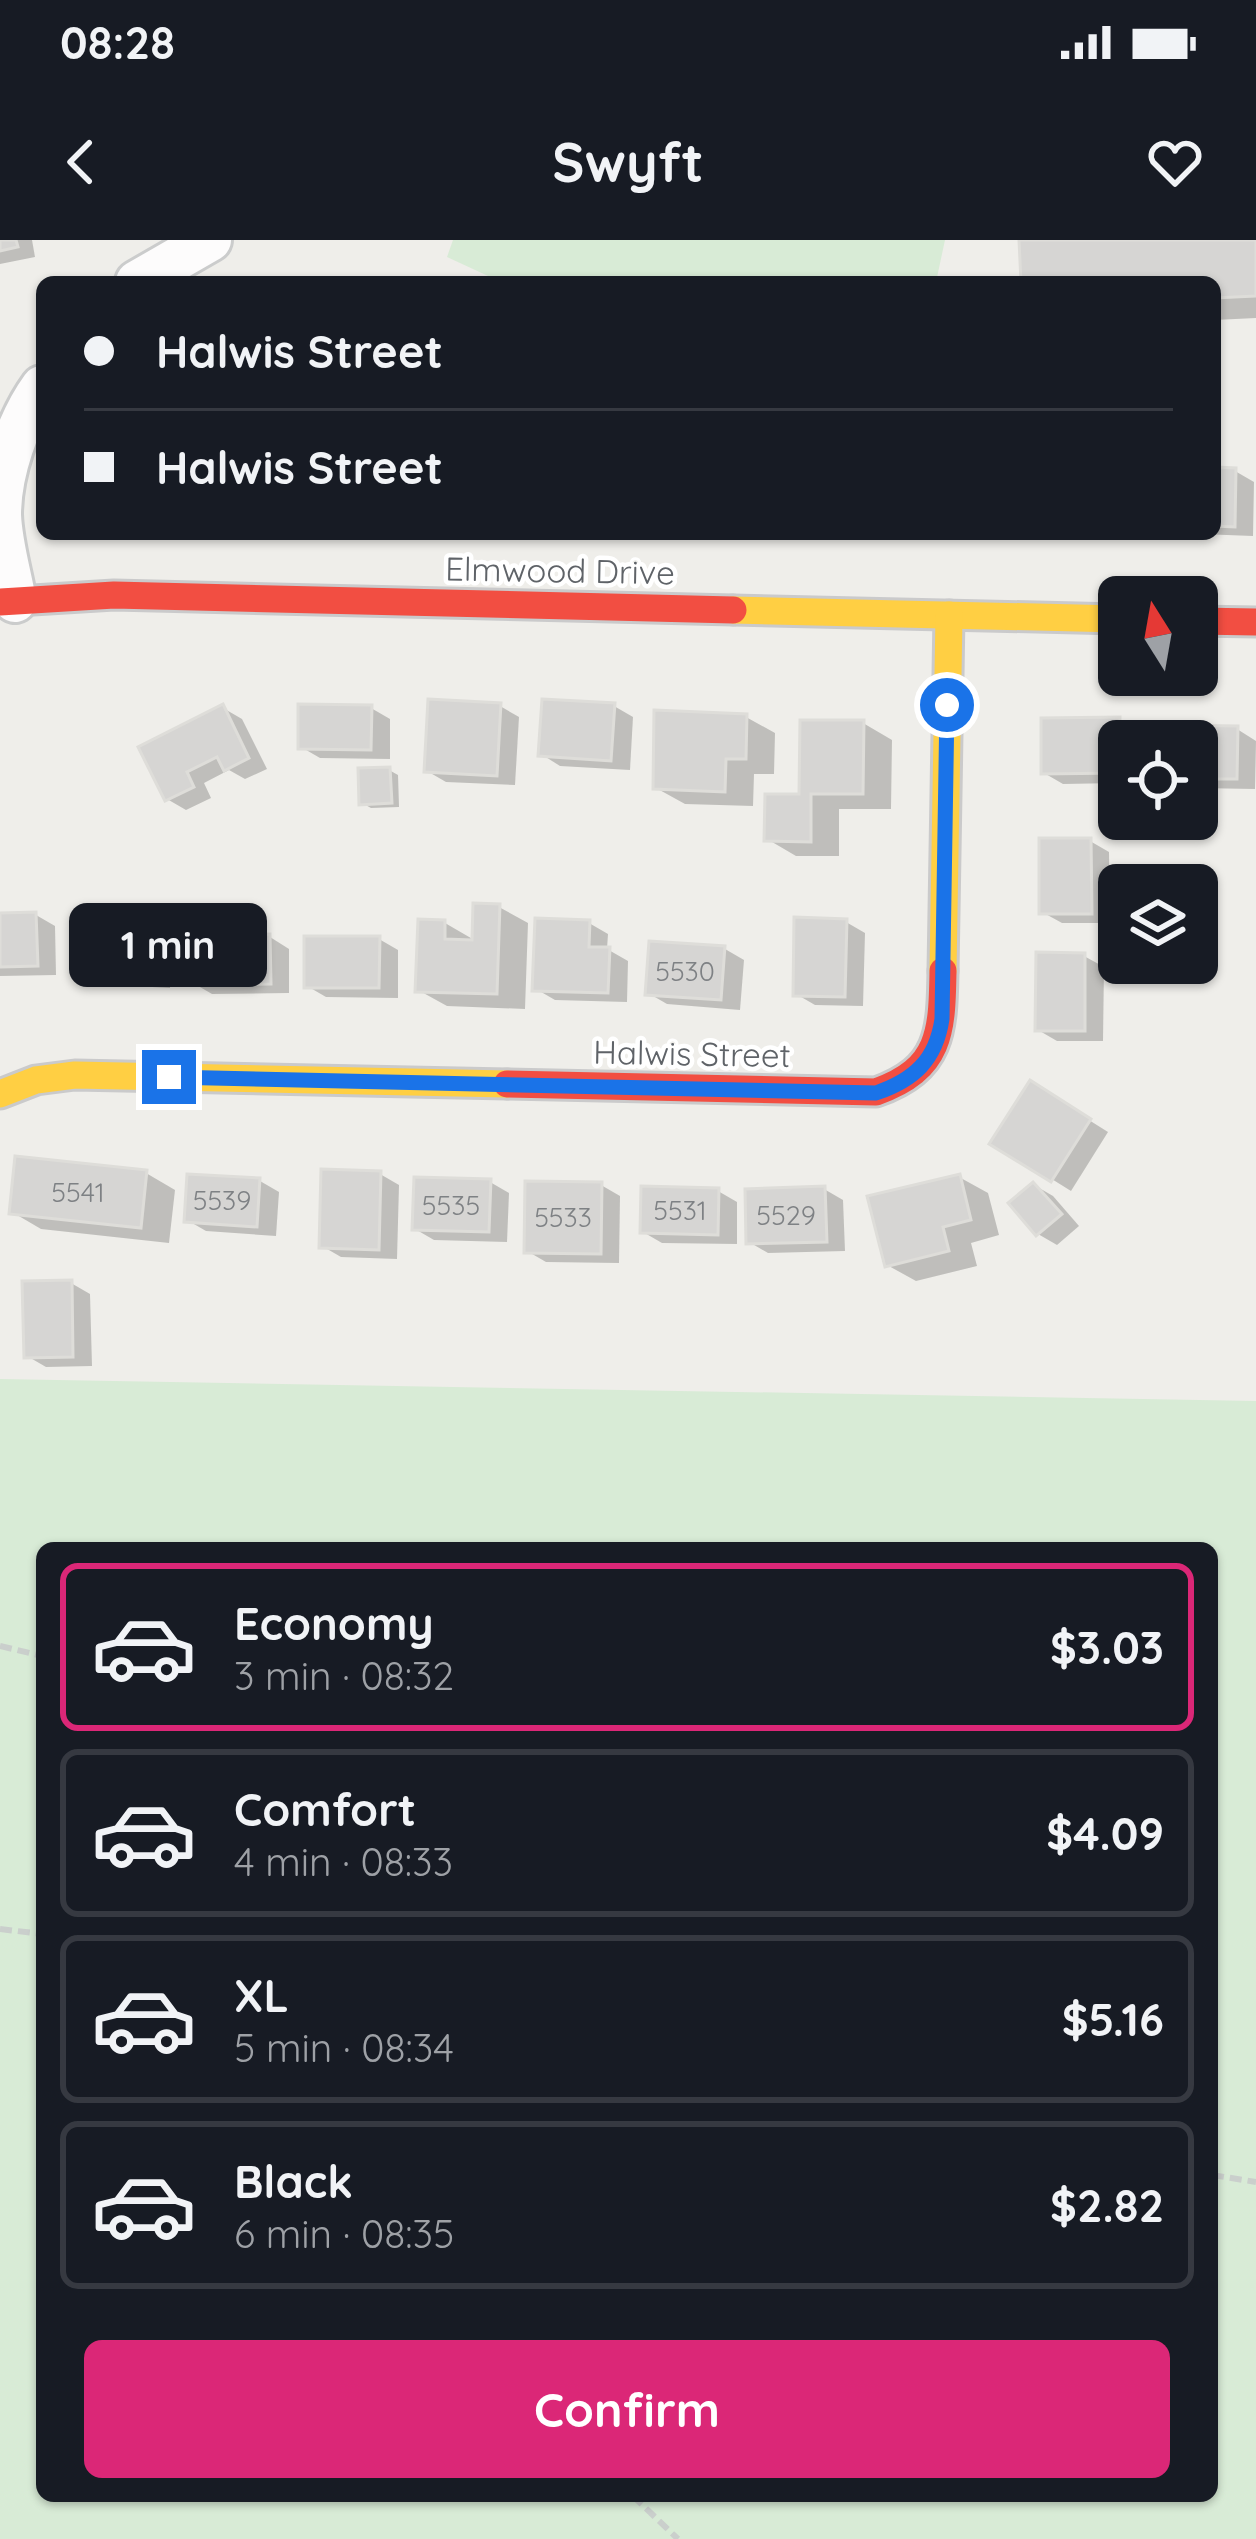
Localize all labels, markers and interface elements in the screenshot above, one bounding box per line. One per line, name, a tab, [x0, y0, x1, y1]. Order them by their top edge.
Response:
text: 08:28	[60, 14, 175, 70]
text: Swyft	[552, 128, 704, 196]
icon: back	[48, 129, 114, 195]
icon: heart	[1142, 129, 1208, 195]
text: Halwis Street	[156, 323, 443, 379]
text: Halwis Street	[156, 439, 443, 495]
street label: Elmwood Drive	[445, 547, 675, 593]
north arrow	[1098, 576, 1218, 696]
map controls	[1098, 576, 1218, 984]
route start	[920, 678, 974, 732]
button: locate	[1098, 720, 1218, 840]
button: layers	[1098, 864, 1218, 984]
callout: 1 min	[70, 903, 268, 987]
text: 1 min	[121, 920, 215, 969]
house number: 5530	[655, 954, 715, 988]
street label: Halwis Street	[593, 1031, 791, 1075]
route end	[142, 1050, 196, 1104]
house number: 5541	[51, 1175, 105, 1209]
house number: 5539	[193, 1183, 251, 1217]
house number: 5535	[422, 1188, 480, 1222]
house number: 5531	[653, 1193, 707, 1227]
house number: 5529	[756, 1198, 816, 1232]
house number: 5533	[534, 1200, 592, 1234]
icon: car	[90, 1593, 198, 1701]
text: Economy	[234, 1595, 434, 1651]
text: $3.03	[1050, 1619, 1164, 1675]
text: 3 min · 08:32	[234, 1651, 454, 1700]
icon: car	[90, 1779, 198, 1887]
text: Comfort	[234, 1781, 416, 1837]
text: $4.09	[1046, 1805, 1164, 1861]
text: 4 min · 08:33	[234, 1837, 453, 1886]
icon: car	[90, 1965, 198, 2073]
text: XL	[234, 1967, 289, 2023]
text: $5.16	[1062, 1991, 1164, 2047]
text: 5 min · 08:34	[234, 2023, 454, 2072]
icon: car	[90, 2151, 198, 2259]
text: Black	[234, 2153, 353, 2209]
text: $2.82	[1050, 2177, 1164, 2233]
text: 6 min · 08:35	[234, 2209, 454, 2258]
button: Confirm	[84, 2340, 1170, 2478]

